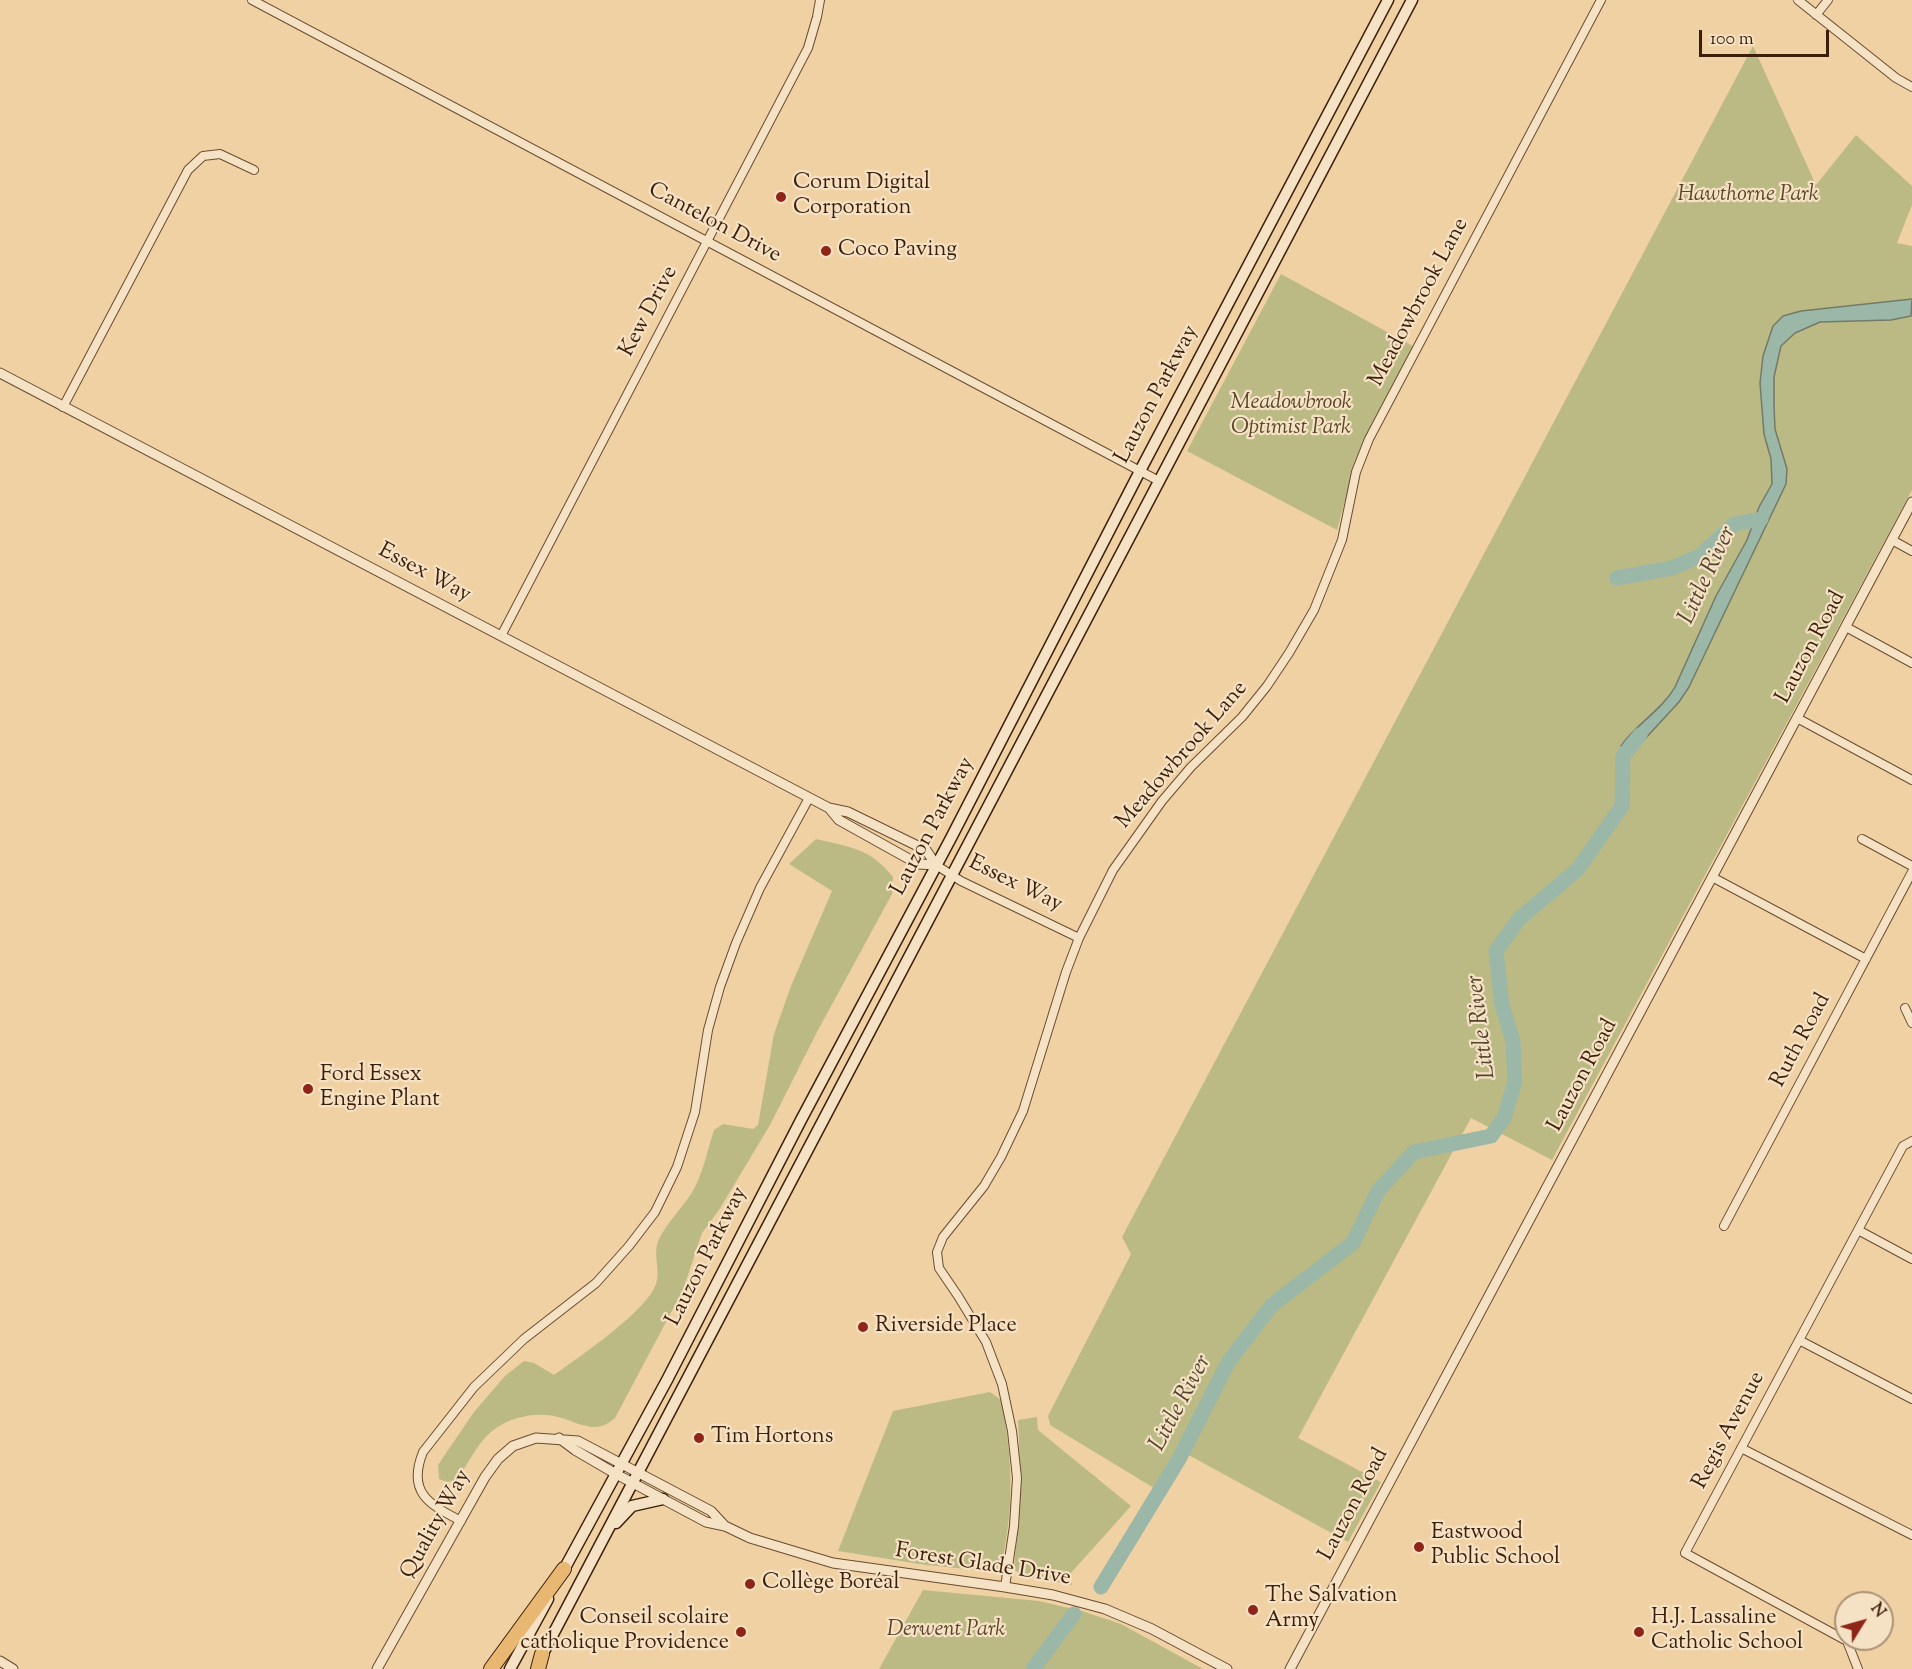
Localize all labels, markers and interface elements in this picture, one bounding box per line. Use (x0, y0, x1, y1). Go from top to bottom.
scale bar (1702, 18, 1832, 56)
text: 100 m (1710, 27, 1754, 53)
place label: Corum Digital Corporation (793, 171, 930, 222)
street label: Cantelon Drive (643, 178, 785, 270)
park label: Hawthorne Park (1677, 183, 1819, 209)
marker: Corum Digital Corporation (774, 190, 788, 204)
street label: Meadowbrook Lane (1364, 214, 1476, 392)
place label: Coco Paving (838, 238, 957, 264)
marker: Coco Paving (819, 244, 833, 258)
street label: Kew Drive (615, 262, 685, 362)
street label: Lauzon Parkway (1111, 321, 1205, 469)
park label: Meadowbrook Optimist Park (1230, 391, 1352, 442)
water label: Little River (1674, 522, 1744, 630)
street label: Essex Way (373, 539, 475, 609)
street label: Lauzon Road (1771, 587, 1853, 709)
street label: Meadowbrook Lane (1112, 677, 1254, 835)
street label: Lauzon Parkway (887, 753, 981, 901)
street label: Essex Way (964, 851, 1066, 919)
water label: Little River (1462, 973, 1504, 1081)
street label: Ruth Road (1766, 990, 1838, 1092)
street label: Lauzon Road (1543, 1015, 1625, 1137)
place label: Ford Essex Engine Plant (320, 1063, 440, 1114)
marker: Ford Essex Engine Plant (301, 1082, 315, 1096)
street label: Lauzon Parkway (662, 1183, 754, 1331)
place label: Riverside Place (875, 1314, 1017, 1340)
marker: Riverside Place (856, 1320, 870, 1334)
water label: Little River (1145, 1351, 1219, 1457)
street label: Regis Avenue (1688, 1368, 1772, 1494)
place label: Tim Hortons (711, 1425, 833, 1451)
marker: Tim Hortons (692, 1431, 706, 1445)
street label: Lauzon Road (1314, 1444, 1396, 1566)
street label: Quality Way (396, 1466, 478, 1584)
place label: Eastwood Public School (1431, 1521, 1560, 1572)
street label: Forest Glade Drive (893, 1539, 1073, 1593)
marker: Eastwood Public School (1412, 1540, 1426, 1554)
place label: Collège Boréal (762, 1571, 900, 1597)
marker: Collège Boréal (743, 1577, 757, 1591)
place label: The Salvation Army (1265, 1584, 1397, 1636)
north arrow (1834, 1591, 1894, 1651)
text: N (1864, 1599, 1890, 1623)
marker: The Salvation Army (1246, 1603, 1260, 1617)
place label: Conseil scolaire catholique Providence (520, 1606, 729, 1658)
place label: H.J. Lassaline Catholic School (1651, 1606, 1803, 1658)
park label: Derwent Park (887, 1618, 1005, 1644)
marker: Conseil scolaire catholique Providence (734, 1625, 748, 1639)
marker: H.J. Lassaline Catholic School (1632, 1625, 1646, 1639)

